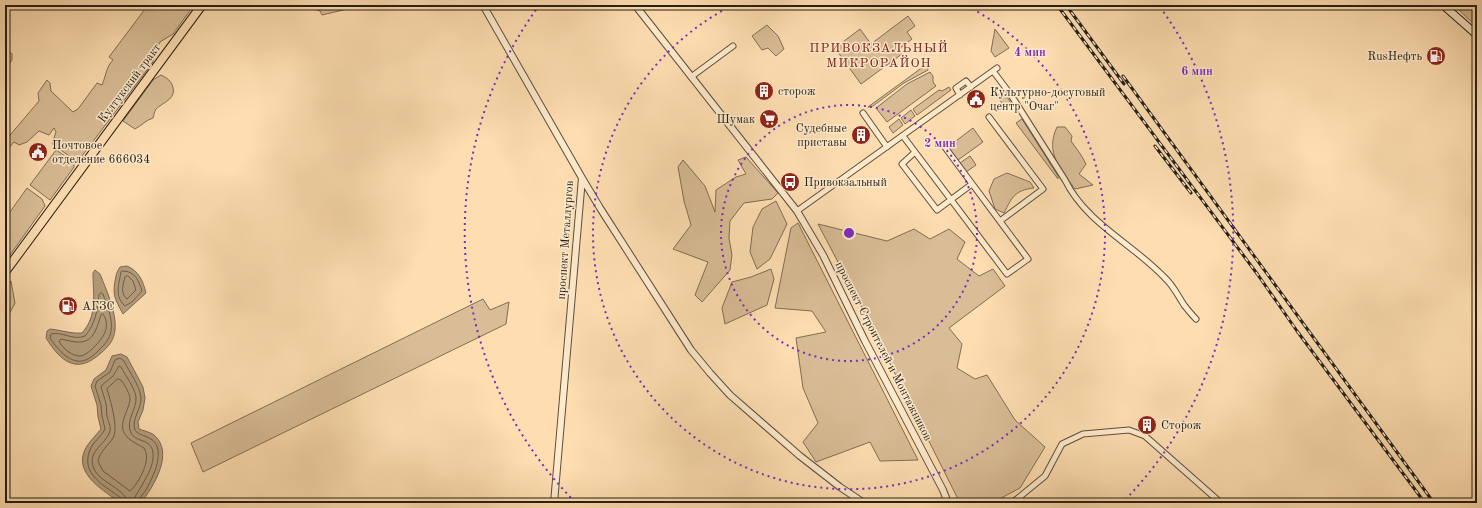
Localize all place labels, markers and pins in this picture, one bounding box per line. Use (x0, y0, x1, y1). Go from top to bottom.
fuel station icon: RusНефть (1425, 45, 1447, 67)
place label: RusНефть (1368, 51, 1422, 63)
building icon: сторож (753, 80, 775, 102)
place label: сторож (778, 86, 816, 98)
place label: Культурно-досуговый центр "Очаг" (990, 87, 1105, 113)
public building icon: Культурно-досуговый центр "Очаг" (965, 88, 987, 110)
supermarket icon: Шумак (758, 108, 780, 130)
place label: Шумак (717, 114, 755, 126)
place label: Судебные приставы (796, 123, 847, 149)
building icon: Судебные приставы (850, 124, 872, 146)
place label: Почтовое отделение 666034 (52, 140, 150, 166)
public building icon: Почтовое отделение 666034 (27, 141, 49, 163)
bus stop icon: Привокзальный (779, 171, 801, 193)
place label: Привокзальный (804, 177, 887, 189)
centre of rings (842, 226, 856, 240)
fuel station icon: АГЗС (57, 295, 79, 317)
place label: АГЗС (82, 301, 115, 313)
building icon: Сторож (1136, 414, 1158, 436)
place label: Сторож (1161, 420, 1202, 432)

